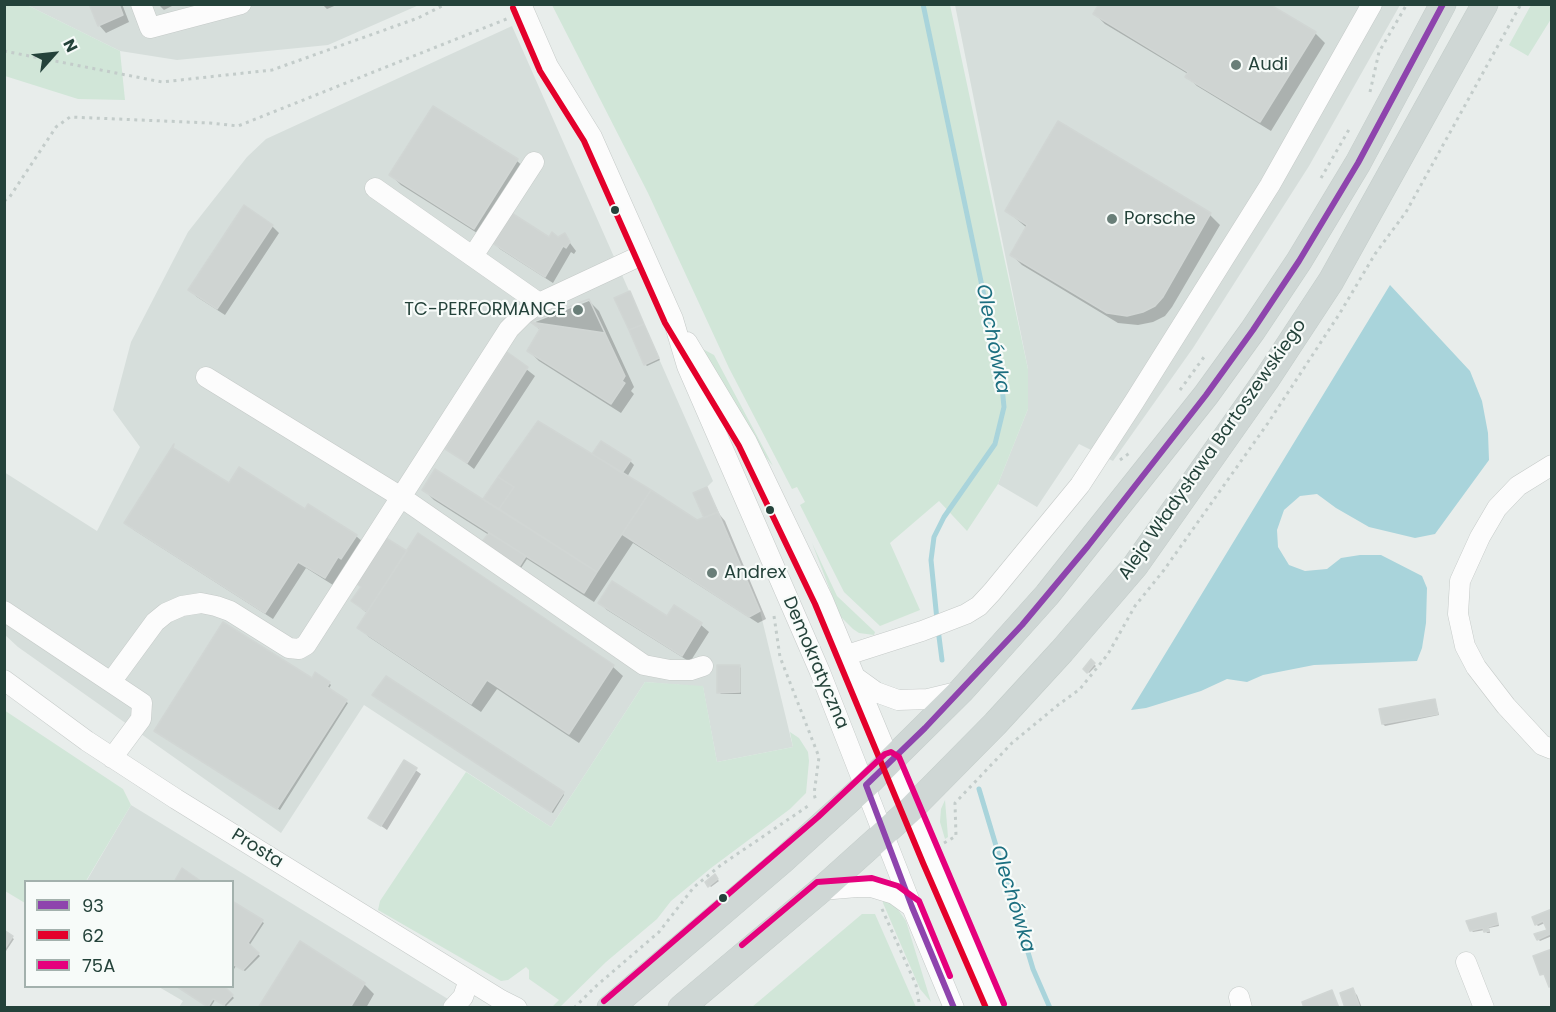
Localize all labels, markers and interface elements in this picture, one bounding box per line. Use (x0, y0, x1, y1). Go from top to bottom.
north arrow (24, 24, 84, 84)
text: N (57, 35, 83, 56)
place label: Audi (1248, 54, 1288, 76)
marker: Audi (1229, 58, 1243, 72)
unlabelled marker (609, 204, 621, 216)
place label: Porsche (1124, 208, 1196, 230)
marker: Porsche (1105, 212, 1119, 226)
water label: Olechówka (970, 282, 1014, 396)
place label: TC-PERFORMANCE (404, 299, 566, 321)
marker: TC-PERFORMANCE (571, 303, 585, 317)
street label: Aleja Władysława Bartoszewskiego (1114, 316, 1312, 584)
unlabelled marker (764, 504, 776, 516)
place label: Andrex (724, 562, 786, 584)
marker: Andrex (705, 566, 719, 580)
street label: Demokratyczna (777, 594, 853, 732)
street label: Prosta (227, 825, 287, 873)
water label: Olechówka (984, 842, 1040, 956)
legend (24, 880, 234, 988)
unlabelled marker (717, 892, 729, 904)
text: 93 (82, 893, 104, 918)
text: 62 (82, 923, 104, 948)
text: 75A (82, 953, 115, 978)

